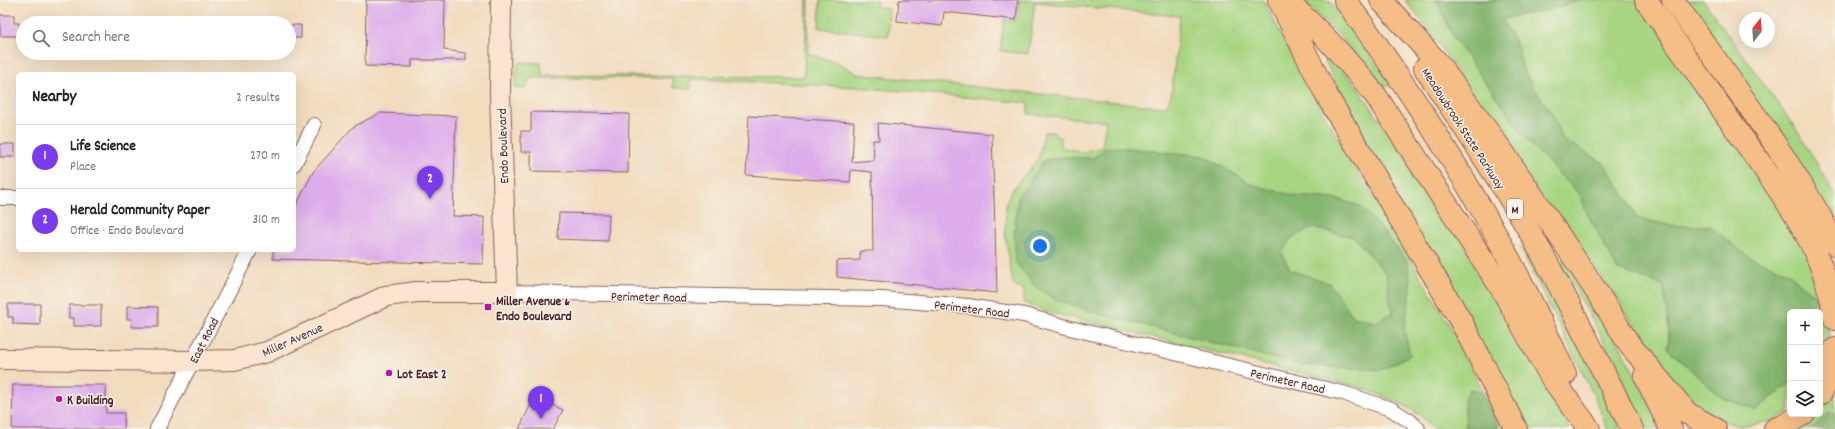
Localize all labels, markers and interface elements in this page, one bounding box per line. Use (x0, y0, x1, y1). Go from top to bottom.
north arrow (1739, 12, 1775, 48)
search box (16, 16, 296, 60)
icon: search (30, 27, 52, 49)
text: Search here (62, 27, 130, 49)
street label: Meadowbrook State Parkway (1415, 65, 1509, 195)
text: Nearby (32, 86, 76, 110)
text: 2 results (236, 89, 280, 108)
street label: Endo Boulevard (494, 108, 515, 184)
text: Life Science (70, 136, 136, 158)
text: 1 (44, 147, 46, 166)
text: 270 m (250, 147, 280, 166)
text: Place (70, 158, 96, 177)
pin: 2 (417, 166, 443, 199)
road number: M (1507, 199, 1523, 219)
text: Herald Community Paper (70, 200, 210, 222)
text: 2 (42, 211, 48, 230)
text: 310 m (252, 211, 280, 230)
text: Office · Endo Boulevard (70, 222, 184, 241)
your location (1030, 236, 1050, 256)
street label: Perimeter Road (611, 288, 687, 309)
place label: Miller Avenue & Endo Boulevard (496, 293, 572, 327)
street label: Perimeter Road (933, 296, 1011, 325)
marker: Miller Avenue & Endo Boulevard (483, 302, 493, 312)
map controls (1787, 309, 1823, 417)
button: + (1787, 309, 1823, 345)
street label: East Road (186, 315, 225, 368)
street label: Miller Avenue (259, 319, 327, 363)
button: − (1787, 345, 1823, 381)
street label: Perimeter Road (1248, 365, 1327, 400)
place label: Lot East 2 (397, 366, 447, 385)
marker: Lot East 2 (384, 368, 394, 378)
button: layers (1787, 381, 1823, 417)
pin: 1 (528, 386, 554, 419)
place label: K Building (67, 392, 114, 411)
marker: K Building (54, 394, 64, 404)

